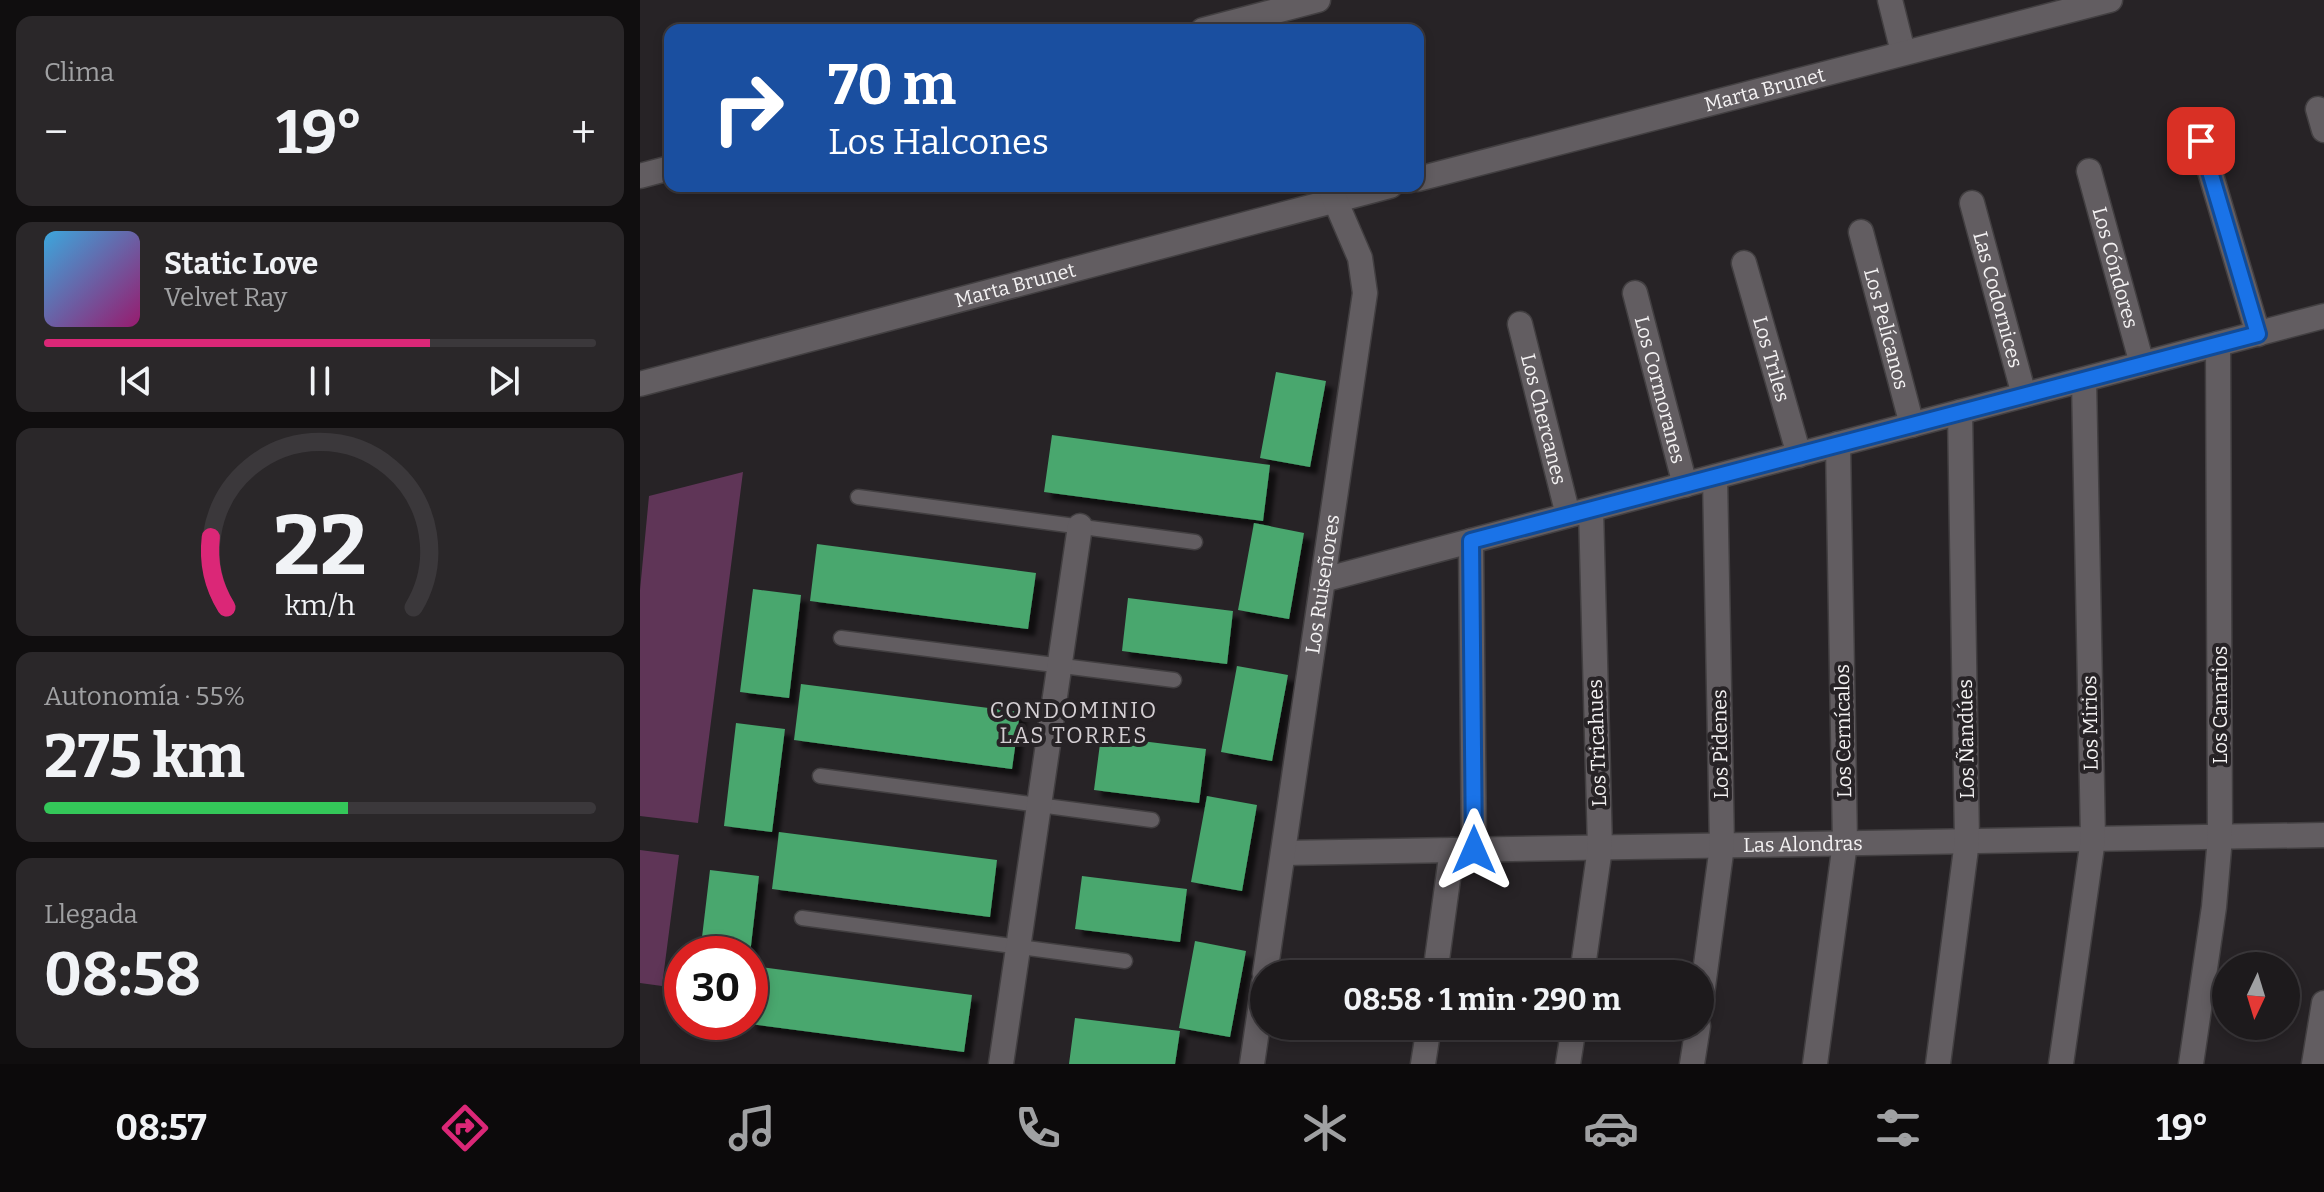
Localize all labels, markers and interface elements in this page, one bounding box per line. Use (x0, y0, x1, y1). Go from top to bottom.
text: 70 m (828, 52, 956, 119)
icon: right (696, 56, 800, 160)
text: Clima (44, 57, 114, 88)
street label: Marta Brunet (1702, 62, 1828, 116)
text: 19° (276, 97, 363, 169)
text: − (44, 106, 68, 159)
text: + (571, 106, 596, 159)
pin (2167, 107, 2235, 175)
icon: arrive (2179, 119, 2223, 163)
text: Los Halcones (828, 120, 1049, 164)
street label: Los Cóndores (2087, 204, 2144, 331)
street label: Las Codornices (1968, 229, 2028, 370)
text: Static Love (164, 246, 318, 282)
street label: Marta Brunet (952, 258, 1078, 312)
street label: Los Pelícanos (1859, 265, 1914, 392)
text: Velvet Ray (164, 282, 287, 313)
street label: Los Cormoranes (1630, 314, 1691, 466)
street label: Los Triles (1748, 314, 1795, 405)
street label: Los Chercanes (1516, 351, 1572, 487)
icon: previous (114, 359, 158, 403)
icon: pause (298, 359, 342, 403)
icon: next (482, 359, 526, 403)
text: 22 (273, 496, 367, 596)
street label: Los Ruiseñores (1300, 513, 1344, 655)
text: km/h (285, 588, 356, 623)
street label: Los Canarios (2208, 646, 2232, 764)
street label: Los Cernícalos (1830, 664, 1856, 798)
street label: Los Mirios (2077, 675, 2103, 771)
street label: Los Tricahues (1583, 679, 1611, 807)
street label: Los Ñandúes (1953, 679, 1979, 799)
text: Autonomía · 55% (44, 681, 245, 712)
street label: Los Pidenes (1707, 689, 1733, 799)
district label: CONDOMINIO LAS TORRES (990, 697, 1158, 749)
text: 275 km (44, 721, 245, 793)
position arrow (1432, 808, 1516, 892)
street label: Las Alondras (1743, 831, 1863, 857)
text: Llegada (44, 899, 138, 930)
speed limit sign: 30 (664, 936, 768, 1040)
text: 08:58 (44, 939, 201, 1011)
north arrow (2212, 952, 2300, 1040)
map controls (2212, 952, 2300, 1040)
text: 08:58 · 1 min · 290 m (1343, 982, 1621, 1018)
icon: directions (437, 1100, 493, 1156)
icon: music (724, 1100, 780, 1156)
icon: phone (1010, 1100, 1066, 1156)
icon: climate (1297, 1100, 1353, 1156)
icon: car (1583, 1100, 1639, 1156)
icon: filters (1870, 1100, 1926, 1156)
text: 08:57 (115, 1106, 207, 1150)
text: 19° (2156, 1106, 2209, 1150)

